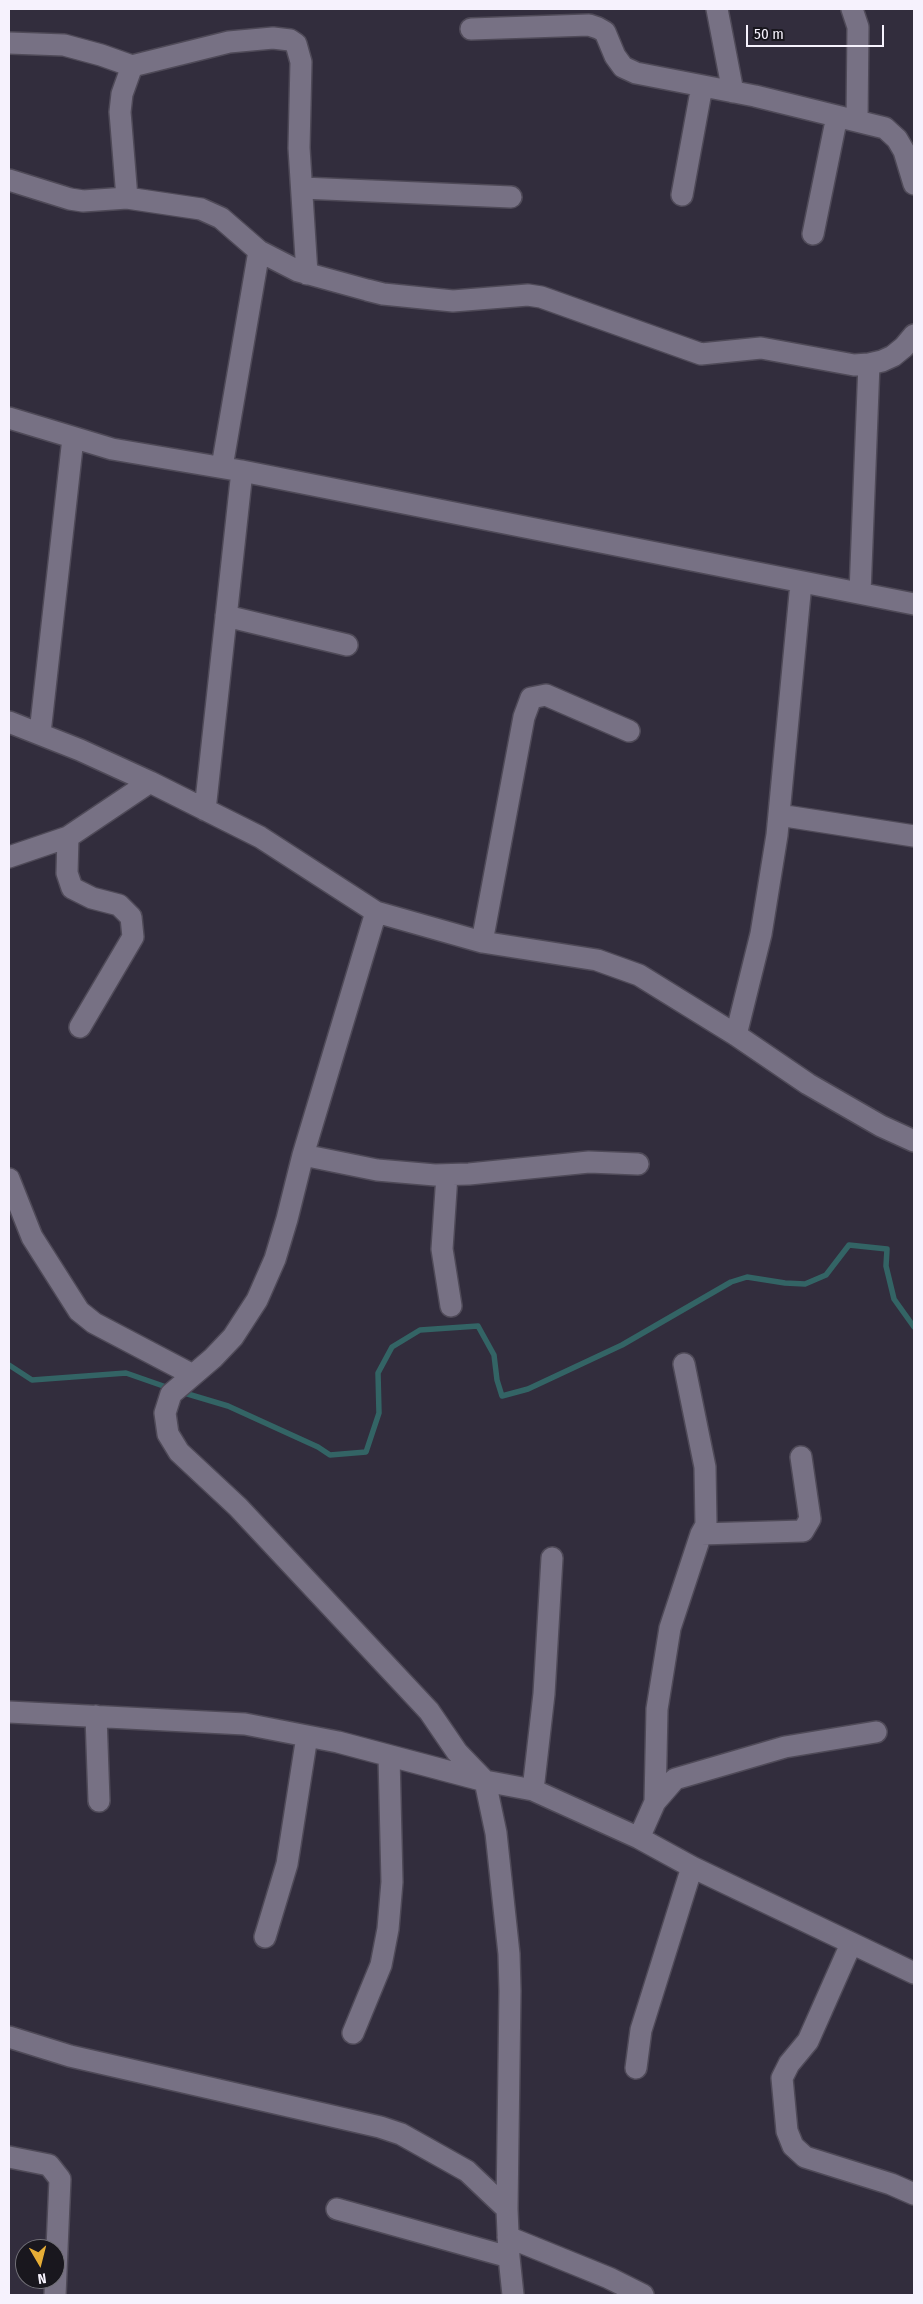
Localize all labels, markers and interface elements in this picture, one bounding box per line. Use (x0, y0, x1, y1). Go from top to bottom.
scale bar (748, 15, 886, 47)
text: 50 m (754, 25, 784, 43)
north arrow (15, 2239, 65, 2289)
text: N (37, 2269, 47, 2287)

